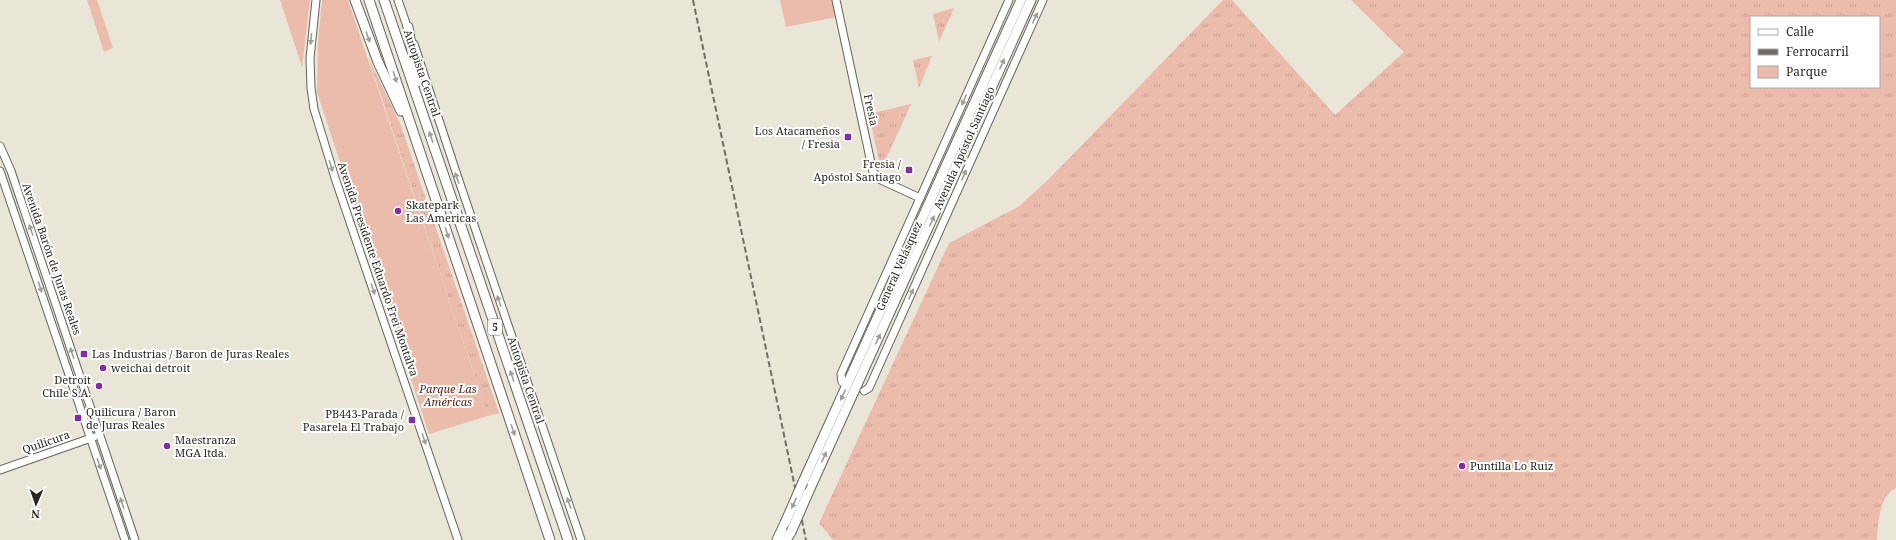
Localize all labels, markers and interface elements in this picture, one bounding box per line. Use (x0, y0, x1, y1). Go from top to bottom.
one-way arrow (1032, 13, 1038, 24)
legend (1750, 16, 1880, 88)
text: Calle (1786, 23, 1814, 40)
street label: Autopista Central (401, 27, 445, 119)
one-way arrow (365, 31, 371, 43)
one-way arrow (308, 33, 315, 45)
text: Ferrocarril (1786, 43, 1849, 60)
one-way arrow (999, 58, 1005, 69)
text: Parque (1786, 63, 1827, 80)
one-way arrow (392, 71, 398, 83)
street label: Avenida Apóstol Santiago (930, 84, 997, 212)
street label: Fresia (861, 93, 882, 127)
one-way arrow (961, 94, 967, 105)
place label: Los Atacameños / Fresia (755, 123, 840, 151)
one-way arrow (428, 130, 434, 142)
marker: Los Atacameños / Fresia (843, 132, 853, 142)
place label: Fresia / Apóstol Santiago (814, 156, 902, 184)
one-way arrow (328, 160, 334, 172)
street label: Avenida Presidente Eduardo Frei Montalva (335, 160, 422, 378)
marker: Fresia / Apóstol Santiago (904, 165, 914, 175)
one-way arrow (961, 169, 967, 181)
one-way arrow (454, 171, 460, 183)
street label: Avenida Barón de Juras Reales (19, 181, 86, 337)
place label: Skatepark Las Americas (406, 197, 476, 225)
marker: Skatepark Las Americas (393, 206, 403, 216)
one-way arrow (929, 215, 935, 226)
street label: General Velásquez (872, 219, 925, 313)
one-way arrow (28, 223, 34, 235)
one-way arrow (444, 227, 450, 239)
one-way arrow (37, 282, 43, 294)
one-way arrow (370, 283, 376, 295)
one-way arrow (908, 288, 914, 299)
one-way arrow (496, 294, 502, 306)
road number: 5 (488, 319, 502, 335)
one-way arrow (875, 333, 881, 345)
street label: Autopista Central (505, 334, 549, 426)
place label: Las Industrias / Baron de Juras Reales (92, 346, 289, 361)
one-way arrow (69, 347, 75, 359)
marker: Las Industrias / Baron de Juras Reales (79, 349, 89, 359)
place label: weichai detroit (111, 360, 190, 375)
marker: weichai detroit (98, 363, 108, 373)
one-way arrow (509, 369, 515, 381)
place label: Detroit Chile S.A. (42, 372, 91, 400)
marker: Detroit Chile S.A. (94, 381, 104, 391)
park label: Parque Las Américas (418, 381, 477, 409)
one-way arrow (840, 390, 846, 401)
place label: Quilicura / Baron de Juras Reales (86, 404, 176, 432)
place label: PB443-Parada / Pasarela El Trabajo (303, 406, 405, 434)
marker: Quilicura / Baron de Juras Reales (73, 413, 83, 423)
marker: PB443-Parada / Pasarela El Trabajo (407, 415, 417, 425)
one-way arrow (510, 424, 516, 436)
street label: Quilicura (20, 426, 72, 457)
place label: Maestranza MGA ltda. (175, 432, 236, 460)
one-way arrow (421, 433, 427, 445)
marker: Maestranza MGA ltda. (162, 441, 172, 451)
one-way arrow (822, 451, 828, 463)
one-way arrow (96, 458, 102, 470)
place label: Puntilla Lo Ruiz (1470, 458, 1553, 473)
marker: Puntilla Lo Ruiz (1457, 461, 1467, 471)
north arrow (16, 484, 56, 524)
one-way arrow (119, 497, 125, 509)
one-way arrow (565, 497, 571, 509)
one-way arrow (791, 497, 797, 508)
text: N (31, 507, 40, 522)

